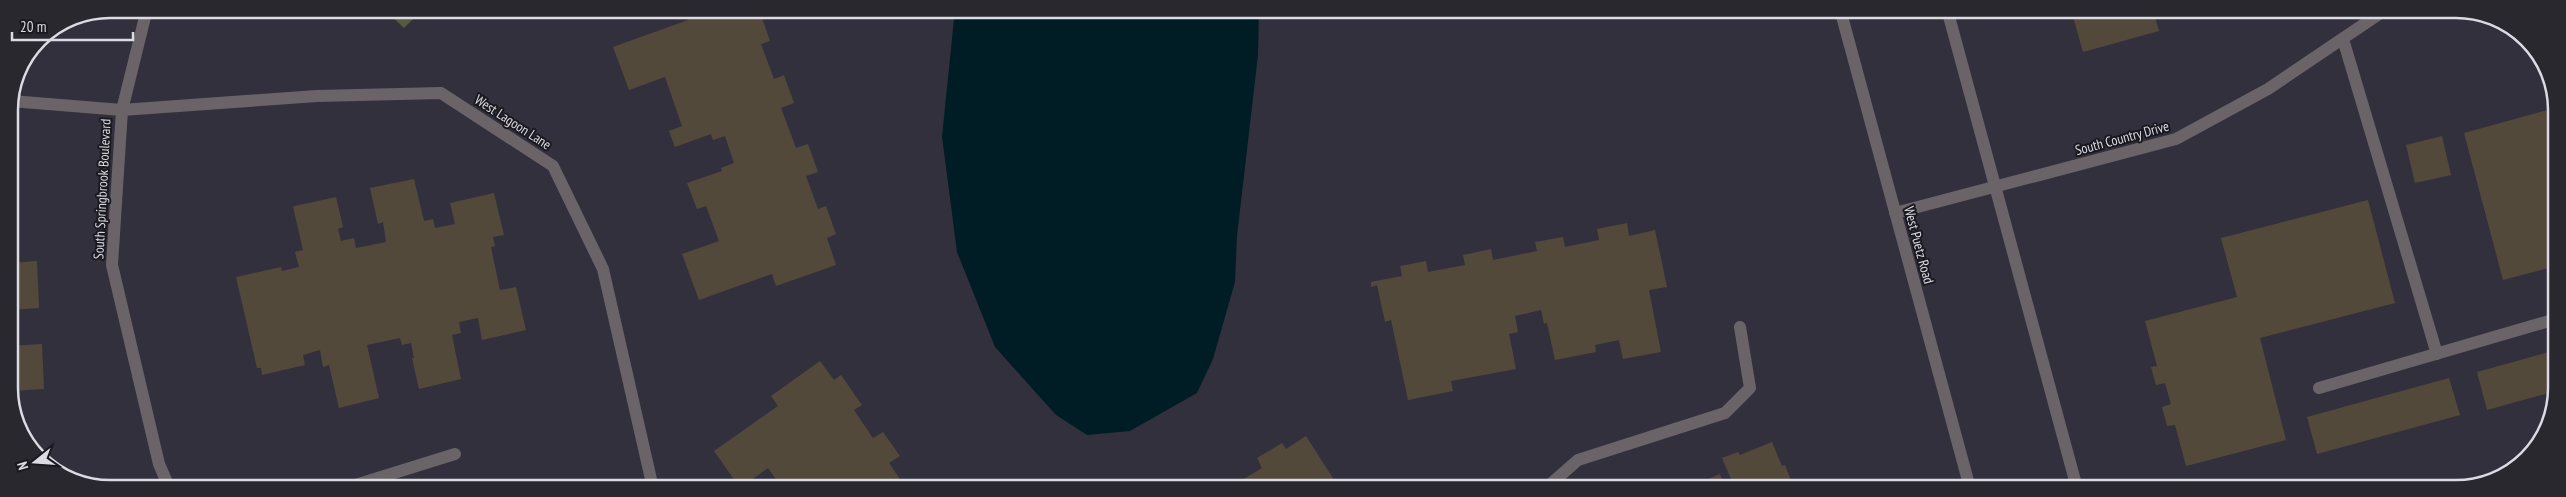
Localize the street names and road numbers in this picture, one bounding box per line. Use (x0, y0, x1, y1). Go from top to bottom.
street label: West Lagoon Lane (471, 91, 555, 154)
street label: South Country Drive (2073, 117, 2171, 159)
street label: South Springbrook Boulevard (89, 118, 115, 260)
street label: West Puetz Road (1900, 204, 1938, 286)

